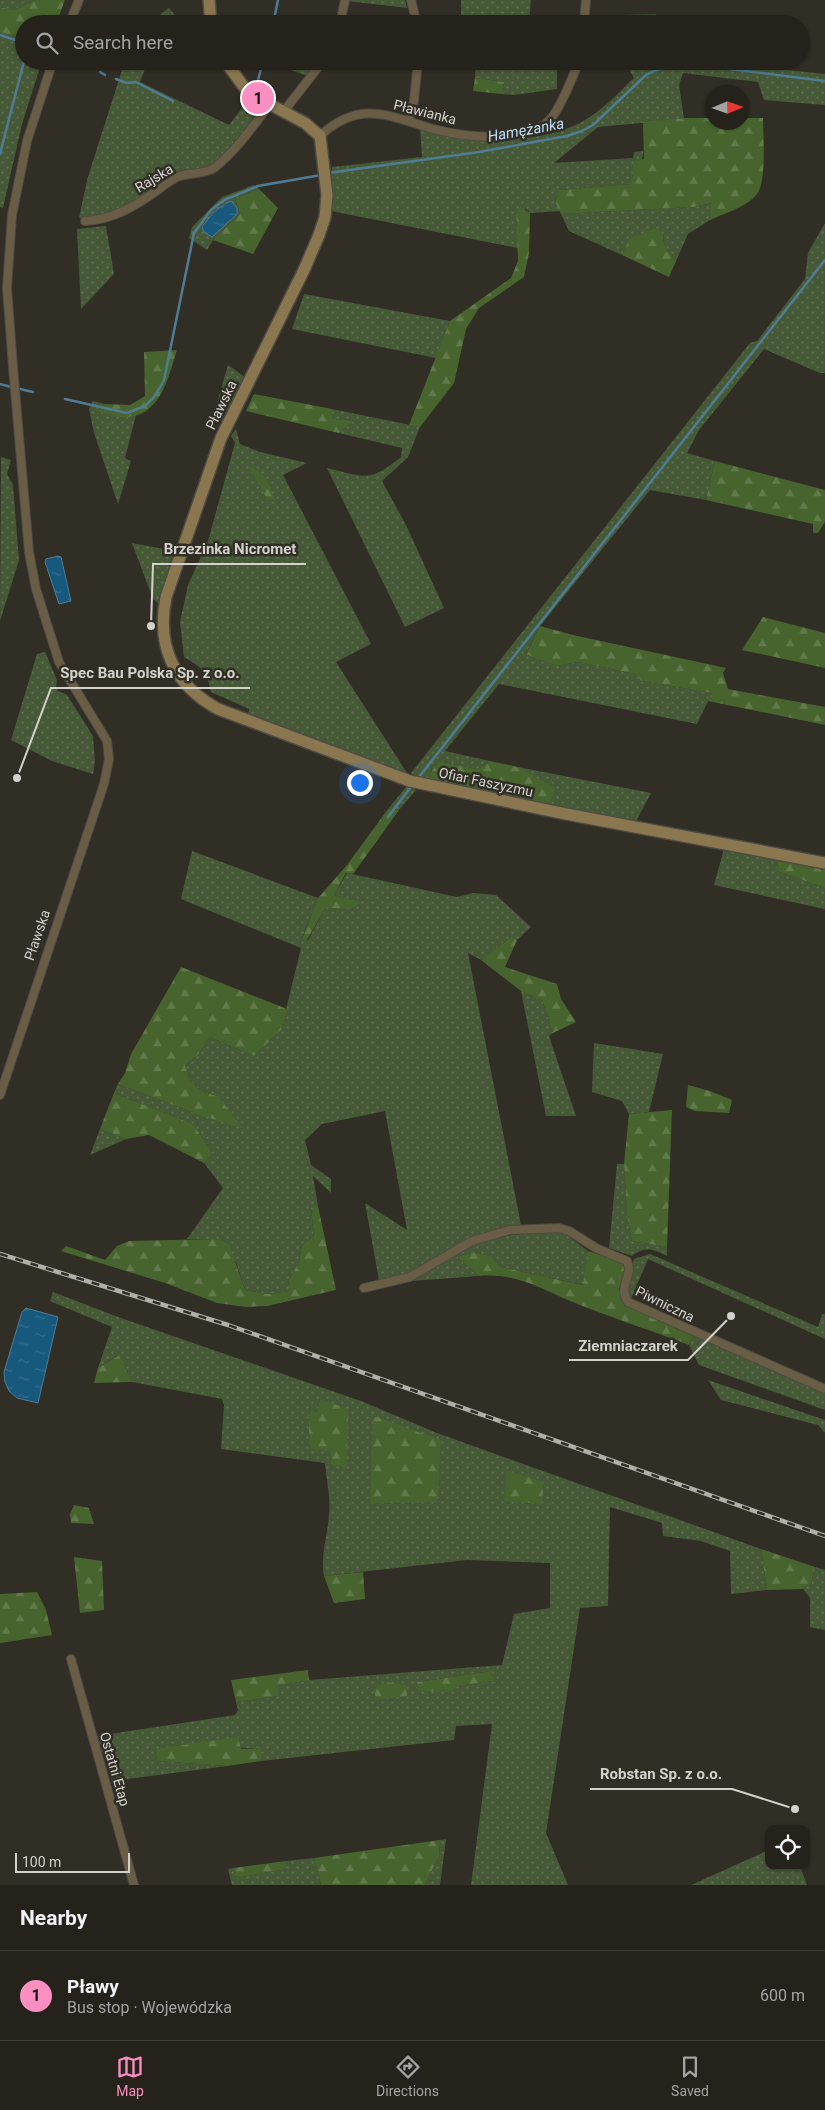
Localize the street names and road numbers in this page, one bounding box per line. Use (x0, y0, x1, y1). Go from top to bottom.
street label: Pławianka (392, 96, 458, 128)
street label: Rajska (132, 160, 176, 196)
street label: Pławska (202, 378, 240, 432)
street label: Ofiar Faszyzmu (437, 764, 535, 800)
street label: Pławska (21, 907, 53, 963)
street label: Piwniczna (633, 1283, 697, 1325)
street label: Ostatni Etap (97, 1730, 133, 1808)

